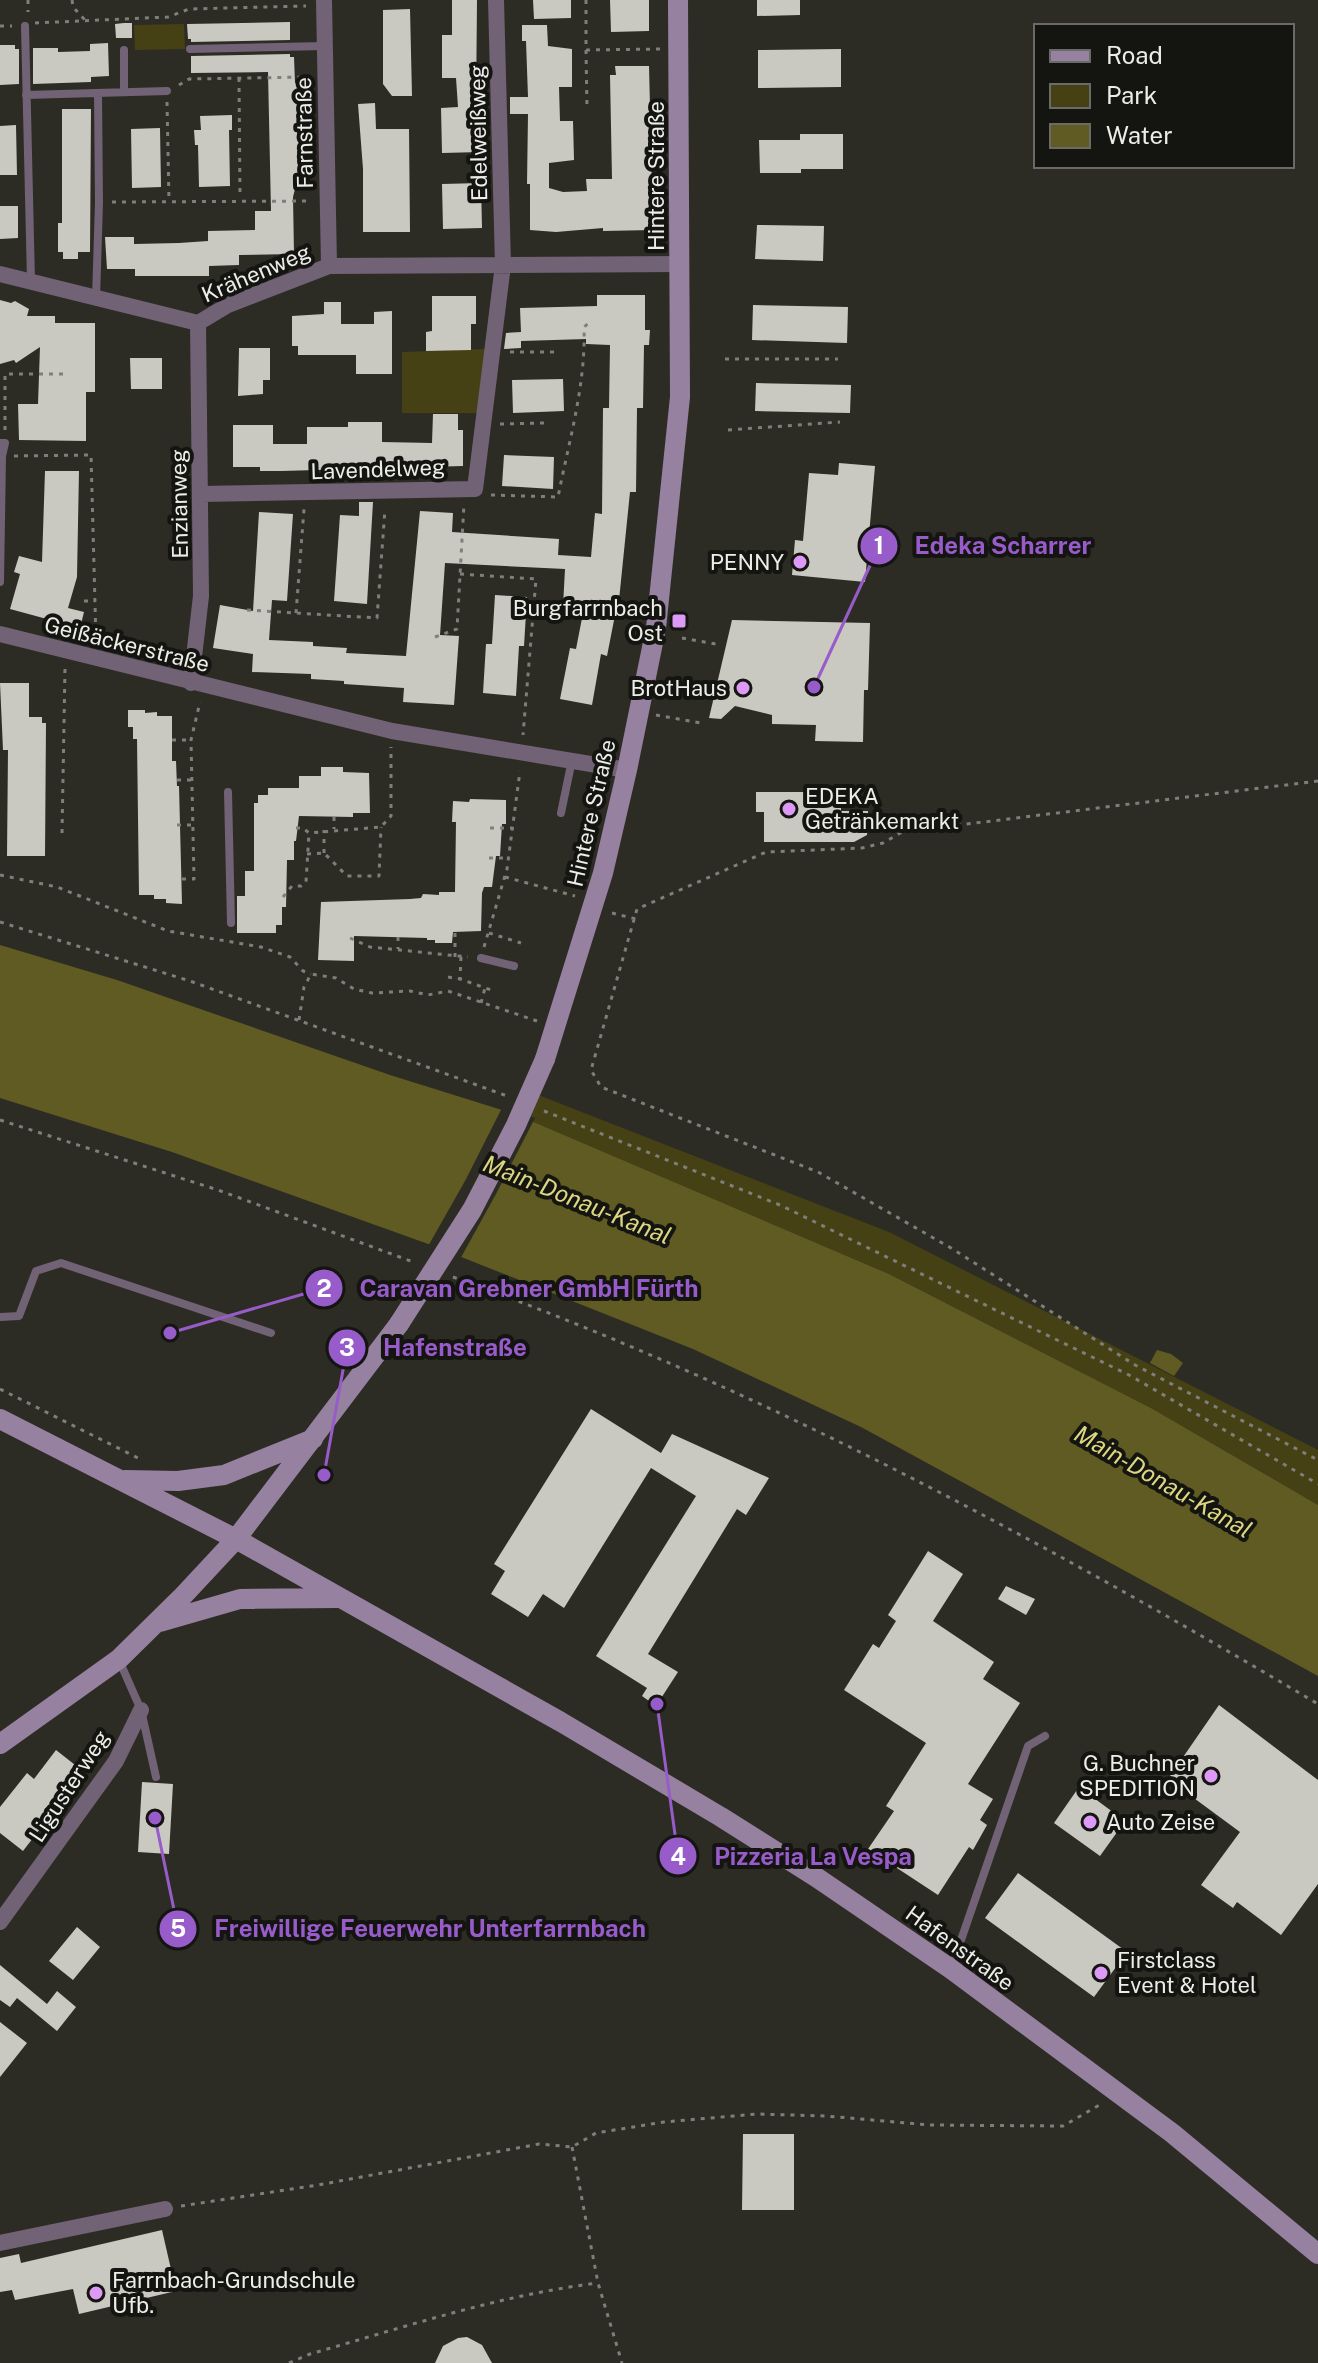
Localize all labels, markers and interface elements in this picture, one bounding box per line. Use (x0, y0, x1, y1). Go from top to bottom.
legend (1034, 24, 1294, 168)
text: Road (1106, 41, 1163, 69)
street label: Edelweißweg (464, 65, 492, 201)
street label: Farnstraße (290, 77, 318, 189)
text: Park (1106, 81, 1157, 109)
street label: Hintere Straße (643, 101, 669, 251)
text: Water (1106, 121, 1173, 149)
street label: Krähenweg (198, 238, 314, 308)
street label: Enzianweg (165, 449, 193, 559)
street label: Lavendelweg (310, 454, 446, 484)
callout: Edeka Scharrer (859, 522, 1108, 570)
text: 1 (874, 531, 884, 559)
text: Edeka Scharrer (915, 531, 1092, 559)
place label: PENNY (710, 549, 785, 575)
marker: PENNY (791, 553, 809, 571)
place label: Burgfarrnbach Ost (513, 595, 663, 646)
street label: Geißäckerstraße (42, 611, 212, 677)
marker: Burgfarrnbach Ost (670, 612, 688, 630)
place label: BrotHaus (630, 675, 727, 701)
marker: BrotHaus (734, 679, 752, 697)
street label: Hintere Straße (561, 737, 621, 889)
place label: EDEKA Getränkemarkt (805, 783, 959, 834)
marker: EDEKA Getränkemarkt (780, 800, 798, 818)
water label: Main-Donau-Kanal (479, 1149, 676, 1250)
callout: Caravan Grebner GmbH Fürth (304, 1264, 715, 1312)
text: 2 (316, 1274, 332, 1302)
text: Caravan Grebner GmbH Fürth (359, 1274, 699, 1302)
callout: Hafenstraße (327, 1324, 543, 1372)
text: 3 (339, 1333, 355, 1361)
text: Hafenstraße (383, 1333, 527, 1361)
water label: Main-Donau-Kanal (1070, 1419, 1257, 1543)
street label: Ligusterweg (23, 1725, 115, 1847)
place label: G. Buchner SPEDITION (1079, 1750, 1195, 1801)
marker: G. Buchner SPEDITION (1202, 1767, 1220, 1785)
place label: Auto Zeise (1106, 1809, 1215, 1835)
marker: Auto Zeise (1081, 1813, 1099, 1831)
callout: Pizzeria La Vespa (658, 1832, 928, 1880)
text: 4 (670, 1842, 686, 1870)
text: Pizzeria La Vespa (714, 1842, 912, 1870)
street label: Hafenstraße (901, 1900, 1019, 1996)
callout: Freiwillige Feuerwehr Unterfarrnbach (158, 1905, 662, 1953)
text: 5 (170, 1914, 186, 1942)
text: Freiwillige Feuerwehr Unterfarrnbach (214, 1914, 646, 1942)
place label: Firstclass Event & Hotel (1117, 1947, 1257, 1998)
marker: Firstclass Event & Hotel (1092, 1964, 1110, 1982)
place label: Farrnbach-Grundschule Ufb. (112, 2267, 355, 2318)
marker: Farrnbach-Grundschule Ufb. (87, 2284, 105, 2302)

